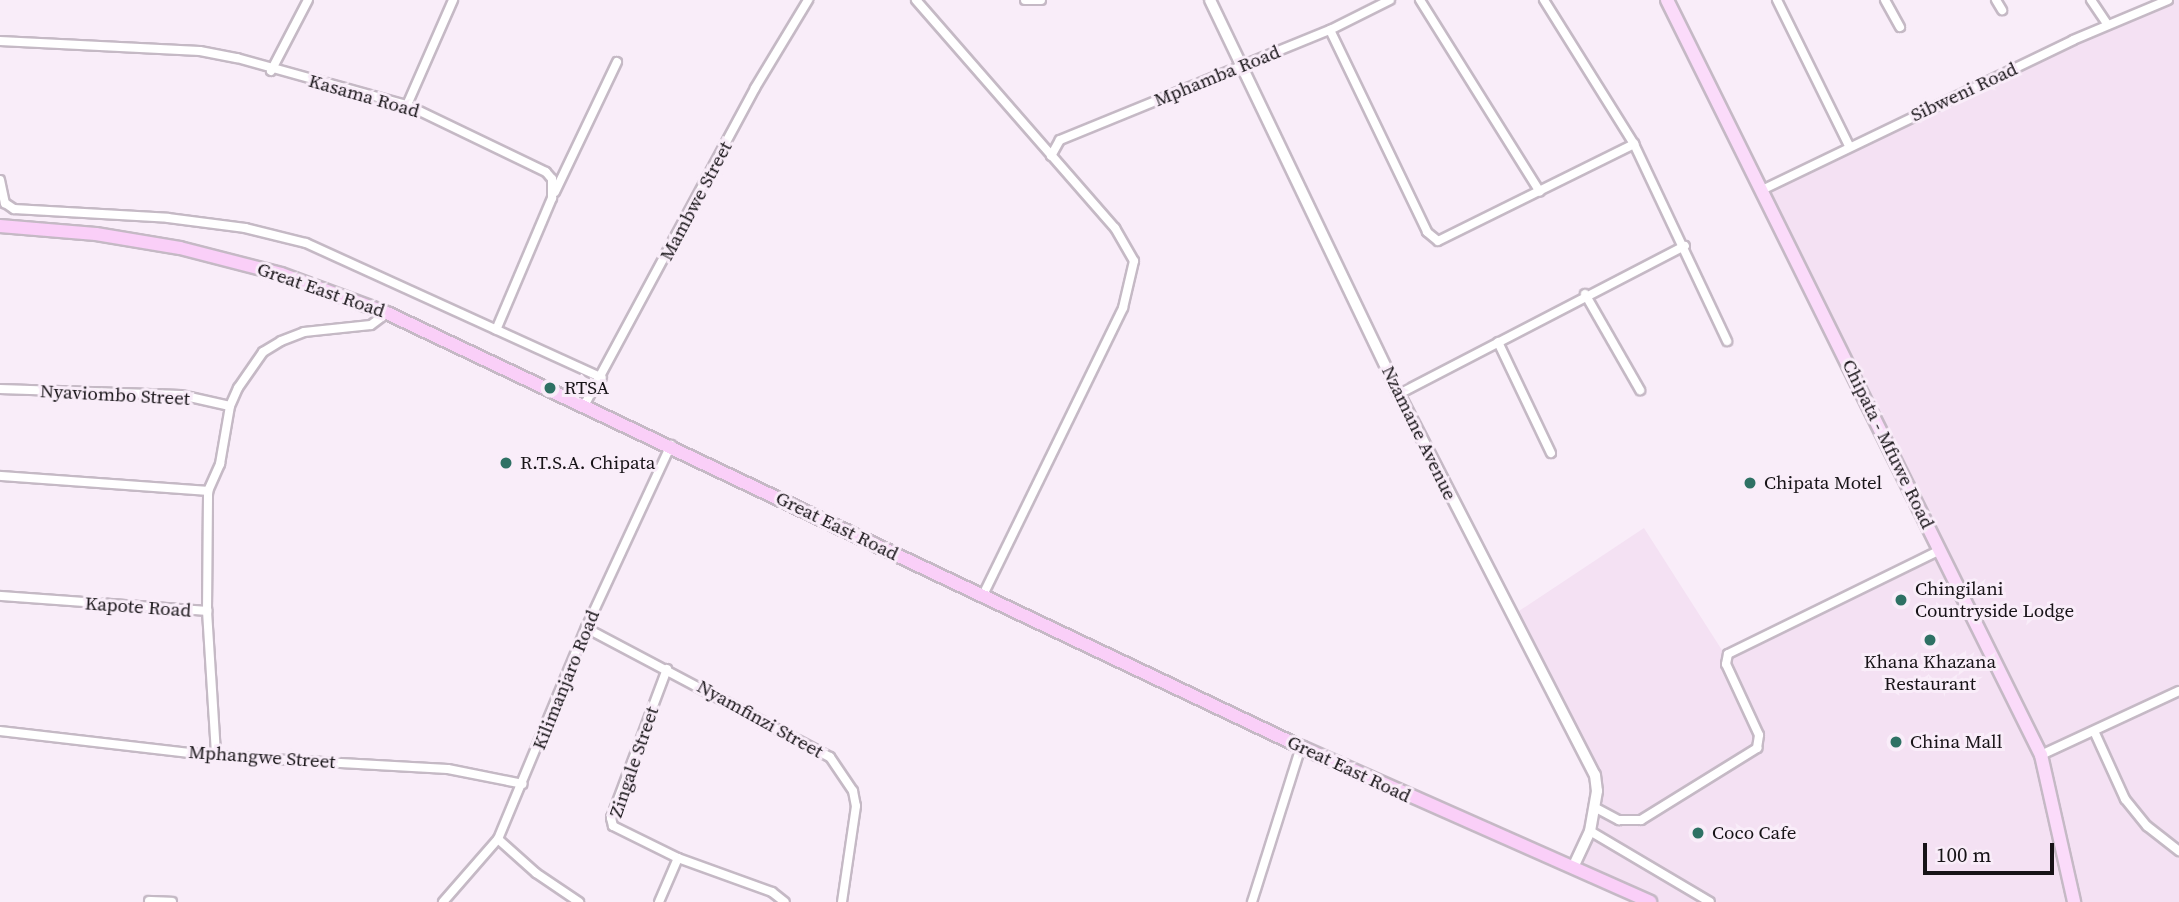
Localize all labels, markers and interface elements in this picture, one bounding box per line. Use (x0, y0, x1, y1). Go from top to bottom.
street label: Mphamba Road (1151, 40, 1283, 112)
street label: Sibweni Road (1907, 57, 2021, 127)
street label: Kasama Road (306, 69, 422, 123)
street label: Mambwe Street (655, 137, 737, 265)
street label: Great East Road (254, 257, 388, 323)
street label: Chipata - Mfuwe Road (1837, 356, 1939, 532)
street label: Nzamane Avenue (1377, 362, 1461, 504)
place label: RTSA (564, 377, 609, 399)
street label: Nyaviombo Street (39, 380, 191, 410)
marker: RTSA (542, 380, 558, 396)
place label: R.T.S.A. Chipata (520, 452, 655, 474)
marker: R.T.S.A. Chipata (498, 455, 514, 471)
place label: Chipata Motel (1764, 472, 1882, 494)
marker: Chipata Motel (1742, 475, 1758, 491)
street label: Great East Road (772, 486, 902, 566)
place label: Chingilani Countryside Lodge (1915, 578, 2074, 622)
street label: Kapote Road (84, 592, 192, 622)
marker: Chingilani Countryside Lodge (1893, 592, 1909, 608)
street label: Kilimanjaro Road (528, 607, 604, 753)
marker: Khana Khazana Restaurant (1922, 632, 1938, 648)
place label: Khana Khazana Restaurant (1864, 651, 1996, 695)
street label: Nyamfinzi Street (693, 675, 827, 763)
street label: Zingale Street (604, 704, 664, 820)
street label: Great East Road (1284, 730, 1414, 808)
place label: China Mall (1910, 731, 2002, 753)
marker: China Mall (1888, 734, 1904, 750)
street label: Mphangwe Street (188, 740, 336, 774)
place label: Coco Cafe (1712, 822, 1796, 844)
marker: Coco Cafe (1690, 825, 1706, 841)
scale bar (1927, 828, 2058, 872)
text: 100 m (1936, 840, 1991, 869)

